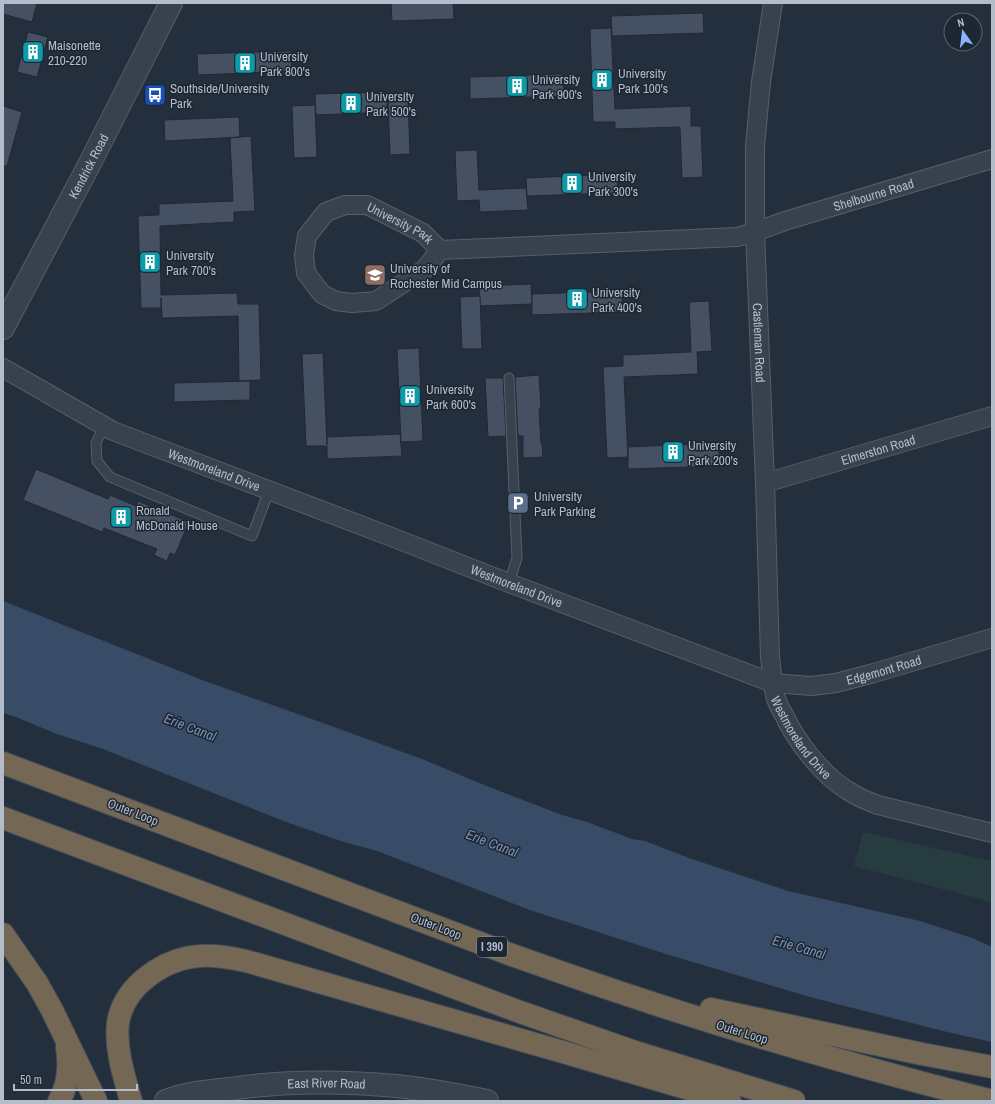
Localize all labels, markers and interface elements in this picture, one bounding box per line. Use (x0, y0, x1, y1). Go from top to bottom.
north arrow (943, 12, 983, 52)
text: N (956, 15, 965, 30)
place label: Maisonette 210-220 (48, 37, 101, 69)
building icon: Maisonette 210-220 (20, 39, 46, 65)
place label: University Park 800's (260, 48, 310, 80)
building icon: University Park 800's (232, 50, 258, 76)
place label: University Park 100's (618, 65, 668, 97)
building icon: University Park 100's (589, 67, 615, 93)
place label: University Park 900's (532, 71, 582, 103)
building icon: University Park 900's (504, 73, 530, 99)
place label: Southside/University Park (170, 80, 270, 112)
bus stop icon: Southside/University Park (142, 82, 168, 108)
place label: University Park 500's (366, 88, 416, 120)
building icon: University Park 500's (338, 90, 364, 116)
street label: Kendrick Road (64, 131, 112, 201)
place label: University Park 300's (588, 168, 638, 200)
building icon: University Park 300's (559, 170, 585, 196)
street label: Shelbourne Road (831, 174, 916, 215)
street label: University Park (364, 198, 438, 248)
place label: University Park 700's (166, 247, 216, 279)
building icon: University Park 700's (137, 249, 163, 275)
place label: University of Rochester Mid Campus (390, 260, 502, 292)
school or university icon: University of Rochester Mid Campus (362, 262, 388, 288)
place label: University Park 400's (592, 284, 642, 316)
building icon: University Park 400's (564, 286, 590, 312)
street label: Castleman Road (749, 303, 769, 383)
place label: University Park 600's (426, 381, 476, 413)
building icon: University Park 600's (397, 383, 423, 409)
street label: Elmerston Road (839, 431, 917, 469)
place label: University Park 200's (688, 437, 738, 469)
building icon: University Park 200's (660, 439, 686, 465)
street label: Westmoreland Drive (166, 444, 263, 495)
place label: University Park Parking (534, 488, 596, 520)
parking icon: University Park Parking (505, 490, 531, 516)
place label: Ronald McDonald House (136, 502, 218, 534)
building icon: Ronald McDonald House (108, 504, 134, 530)
street label: Westmoreland Drive (468, 560, 565, 611)
street label: Edgemont Road (844, 651, 923, 688)
street label: Westmoreland Drive (767, 693, 835, 783)
water label: Erie Canal (161, 709, 219, 745)
street label: Outer Loop (105, 795, 161, 830)
water label: Erie Canal (463, 825, 521, 861)
street label: Outer Loop (408, 909, 464, 944)
water label: Erie Canal (770, 931, 828, 963)
road number: I 390 (477, 937, 507, 957)
street label: Outer Loop (714, 1016, 770, 1048)
scale bar (14, 1066, 137, 1092)
text: 50 m (20, 1072, 42, 1088)
street label: East River Road (287, 1074, 366, 1092)

